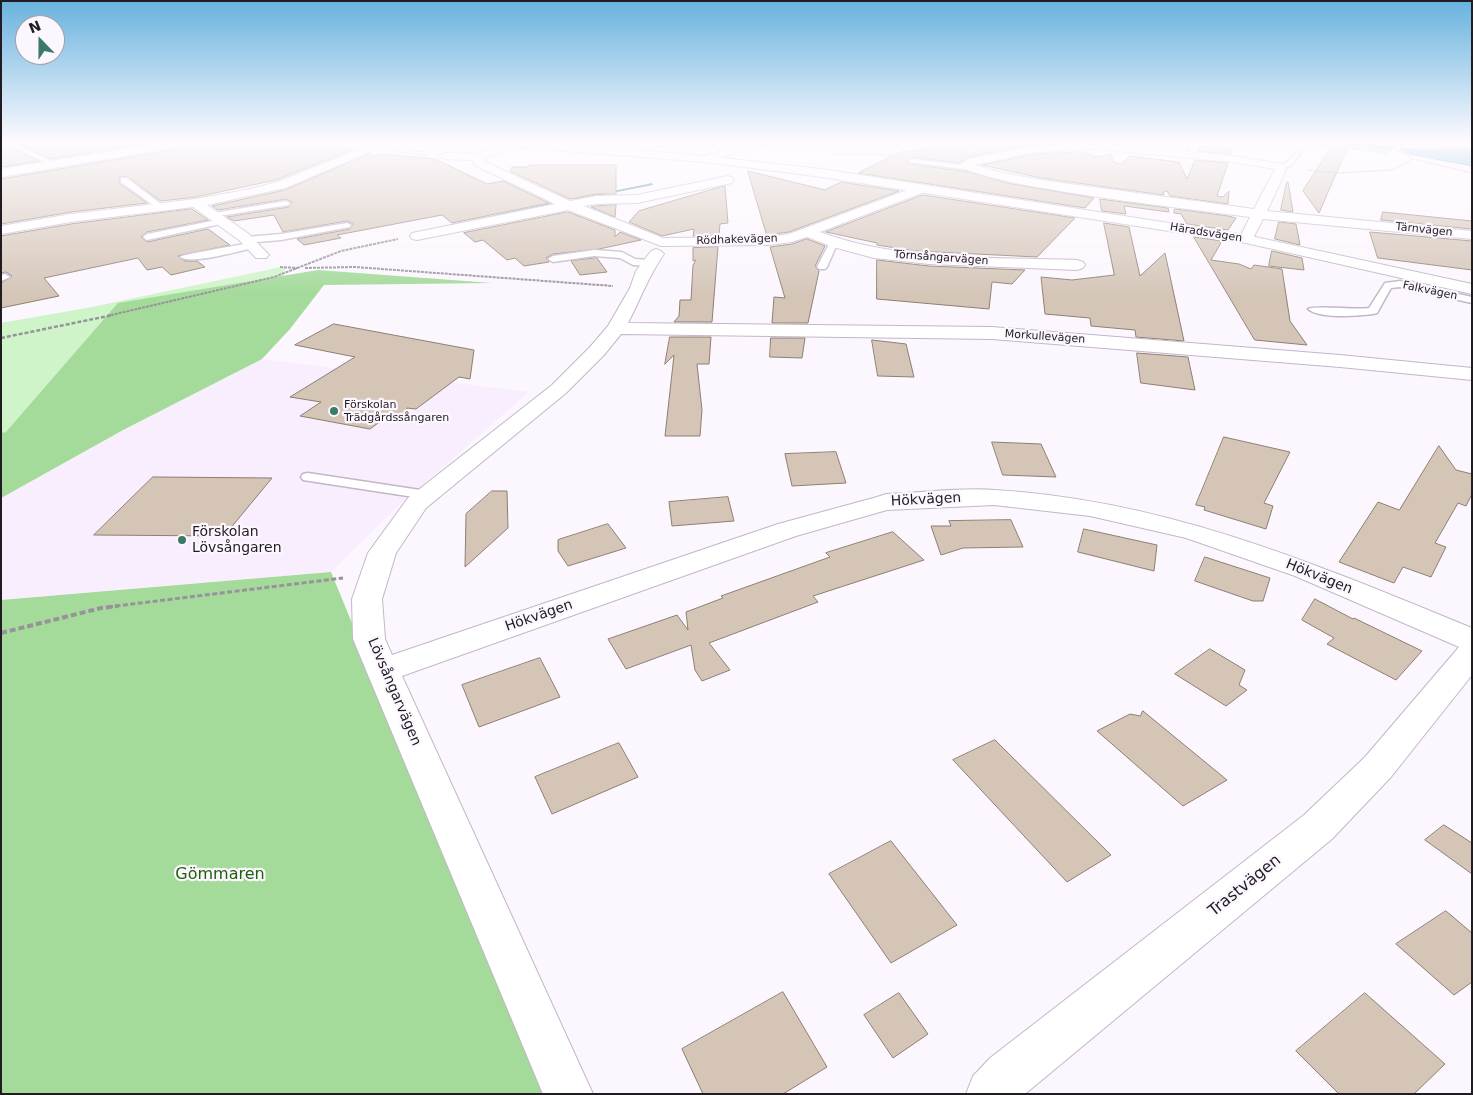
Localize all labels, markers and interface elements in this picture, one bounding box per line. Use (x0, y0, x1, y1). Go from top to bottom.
north arrow (15, 15, 65, 65)
text: N (26, 17, 43, 37)
street label: Tärnvägen (1395, 220, 1453, 240)
street label: Häradsvägen (1169, 221, 1243, 245)
street label: Rödhakevägen (696, 232, 778, 248)
street label: Törnsångarvägen (893, 248, 989, 268)
street label: Falkvägen (1402, 279, 1458, 303)
street label: Morkullevägen (1004, 328, 1086, 346)
place label: Förskolan Trädgårdssångaren (344, 398, 449, 424)
marker: Förskolan Trädgårdssångaren (328, 405, 340, 417)
street label: Hökvägen (890, 490, 962, 510)
place label: Förskolan Lövsångaren (192, 524, 282, 556)
marker: Förskolan Lövsångaren (176, 534, 188, 546)
street label: Hökvägen (1283, 556, 1355, 598)
street label: Hökvägen (503, 597, 575, 635)
street label: Lövsångarvägen (364, 636, 424, 748)
street label: Trastvägen (1205, 851, 1285, 921)
park label: Gömmaren (175, 865, 265, 885)

